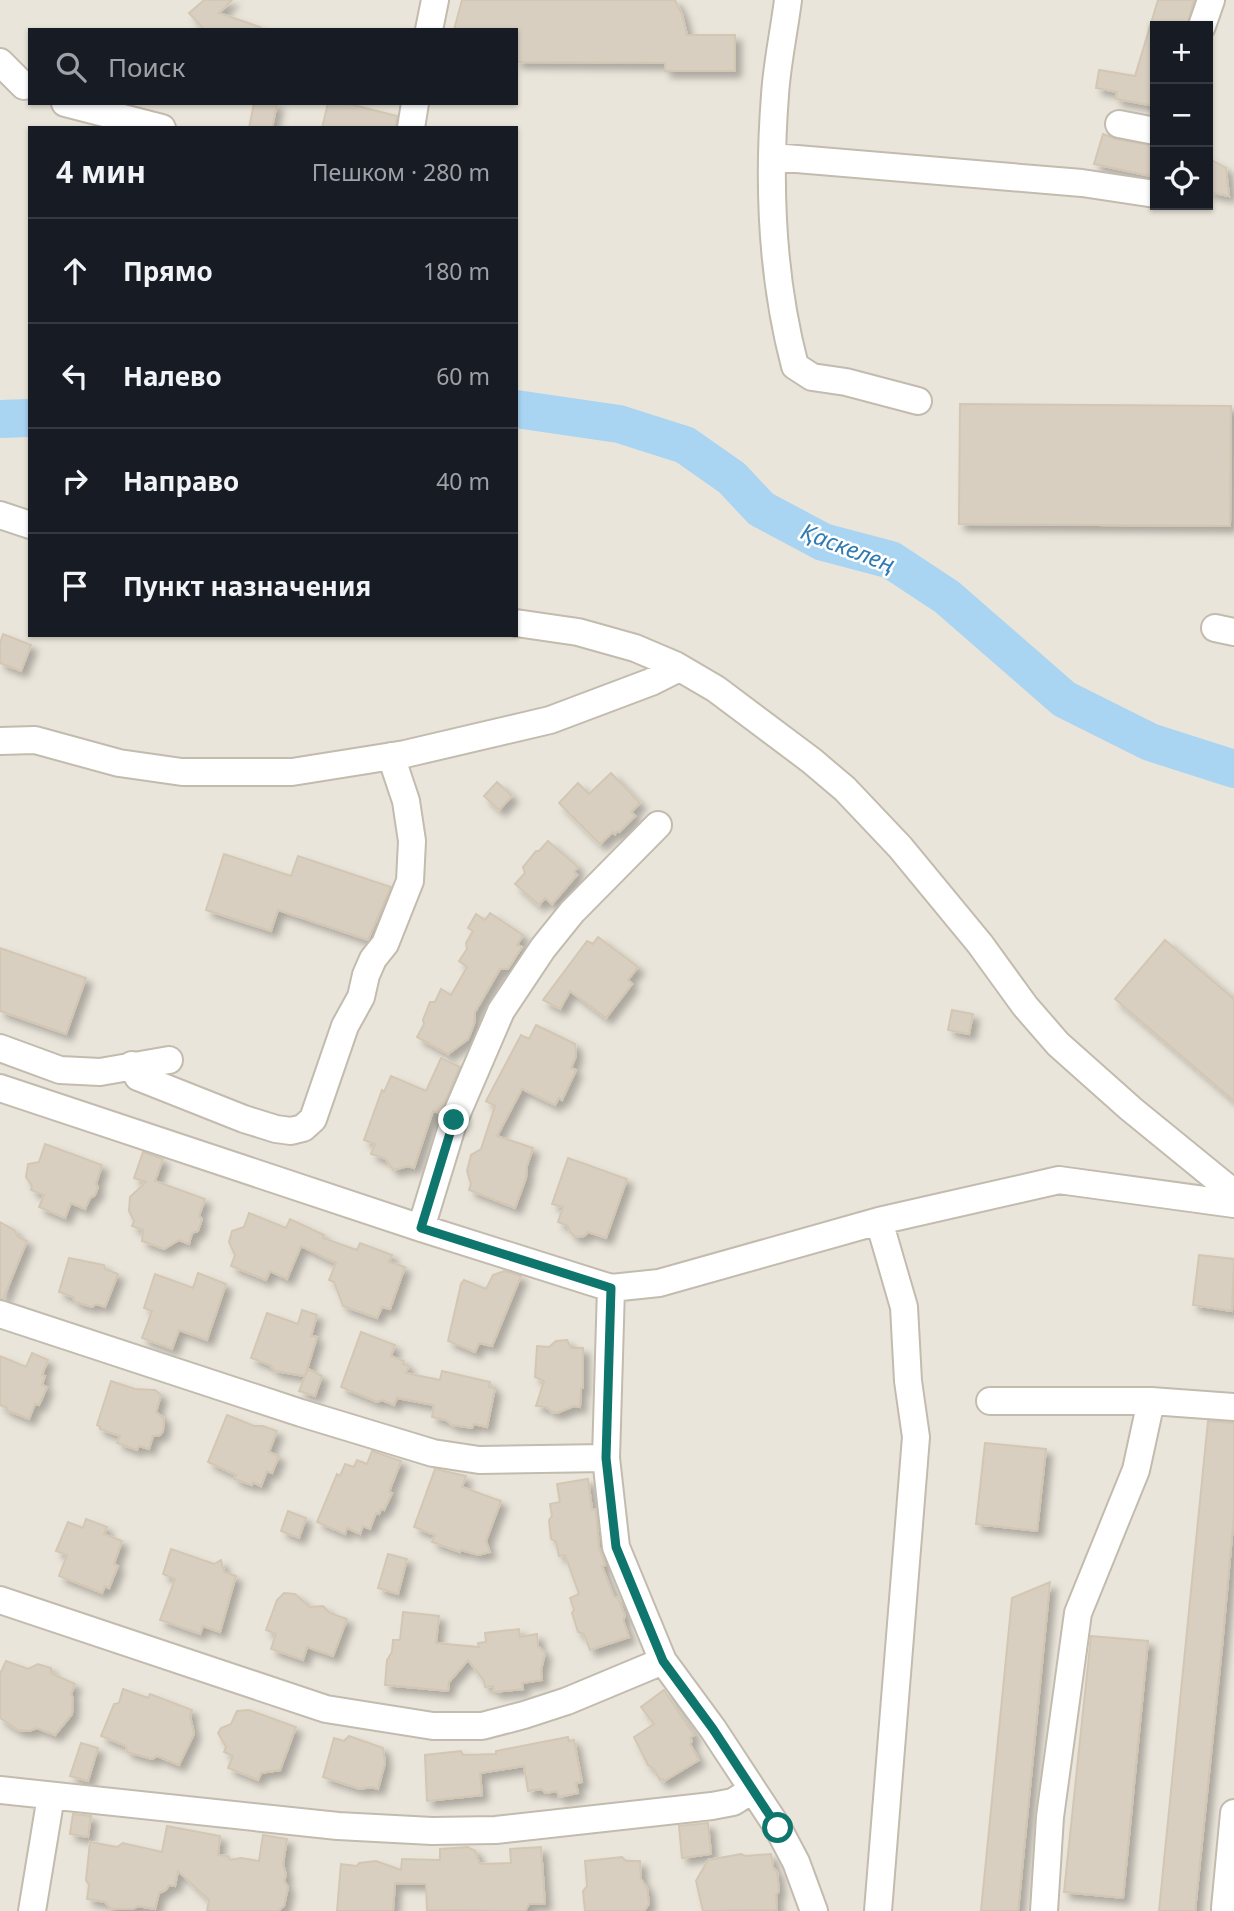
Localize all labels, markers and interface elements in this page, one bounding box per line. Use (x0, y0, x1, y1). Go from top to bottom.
map controls (1150, 21, 1213, 210)
button: + (1150, 21, 1213, 84)
search box (28, 28, 518, 105)
icon: search (52, 48, 90, 86)
text: Поиск (108, 49, 185, 85)
button: − (1150, 84, 1213, 147)
button: locate (1150, 147, 1213, 210)
text: 4 мин (56, 151, 146, 192)
text: Пешком · 280 m (312, 156, 490, 188)
icon: ahead (56, 252, 94, 290)
text: Прямо (123, 253, 213, 289)
text: 180 m (423, 255, 490, 287)
icon: left (56, 357, 94, 395)
text: Налево (123, 358, 222, 394)
text: 60 m (436, 360, 490, 392)
icon: right (56, 462, 94, 500)
text: Направо (123, 463, 239, 499)
text: 40 m (436, 465, 490, 497)
water label: Қаскелең (796, 514, 900, 580)
icon: arrive (56, 567, 94, 605)
text: Пункт назначения (123, 568, 371, 604)
route end (438, 1104, 469, 1135)
route start (762, 1812, 793, 1843)

